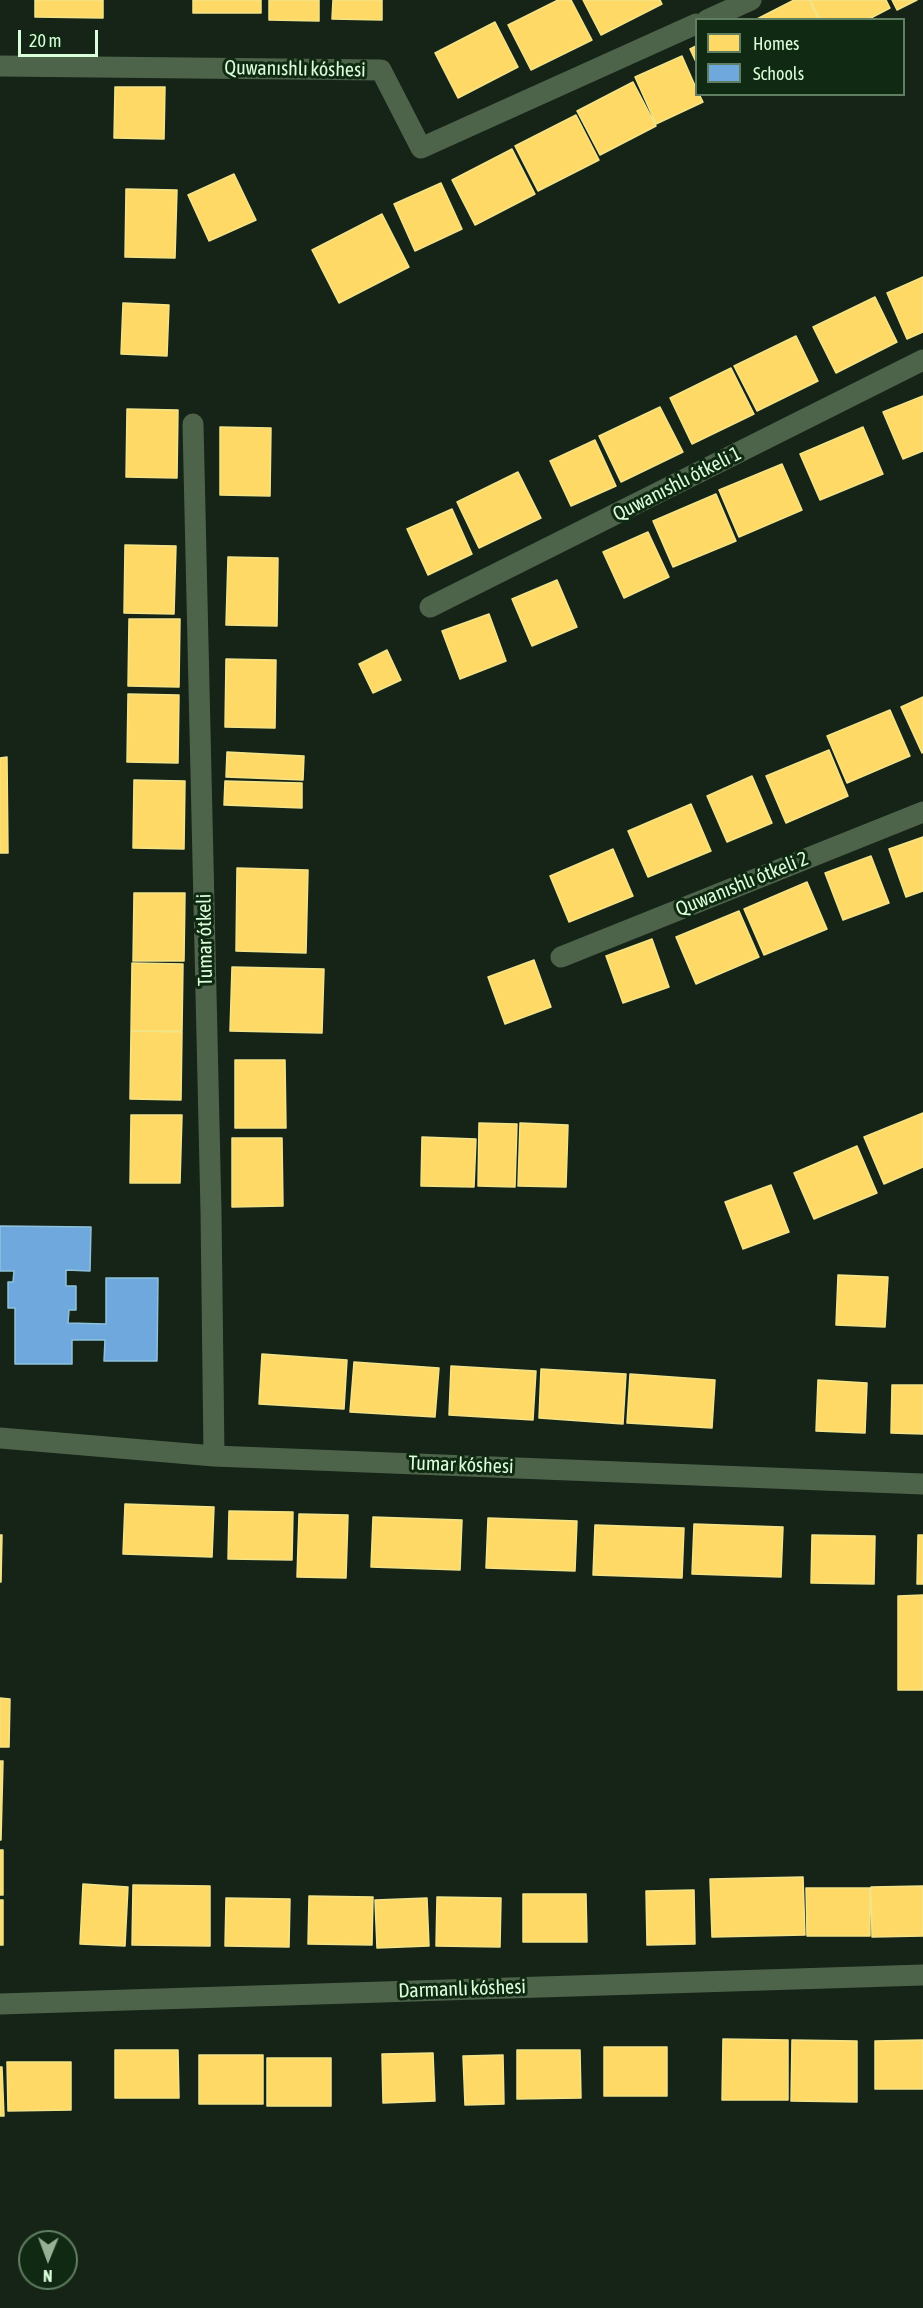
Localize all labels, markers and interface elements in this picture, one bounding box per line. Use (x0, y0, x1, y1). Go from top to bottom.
scale bar (21, 18, 100, 56)
legend (695, 18, 905, 96)
text: 20 m (29, 30, 61, 51)
text: Homes (753, 33, 799, 54)
street label: Quwanıshlı kóshesi (224, 56, 366, 82)
text: Schools (753, 63, 804, 84)
street label: Quwanıshlı ótkeli 1 (609, 441, 745, 527)
street label: Quwanıshlı ótkeli 2 (672, 847, 812, 921)
street label: Tumar ótkeli (192, 894, 218, 986)
street label: Tumar kóshesi (408, 1451, 514, 1479)
street label: Darmanlı kóshesi (398, 1975, 526, 2003)
north arrow (18, 2230, 78, 2290)
text: N (43, 2267, 53, 2285)

